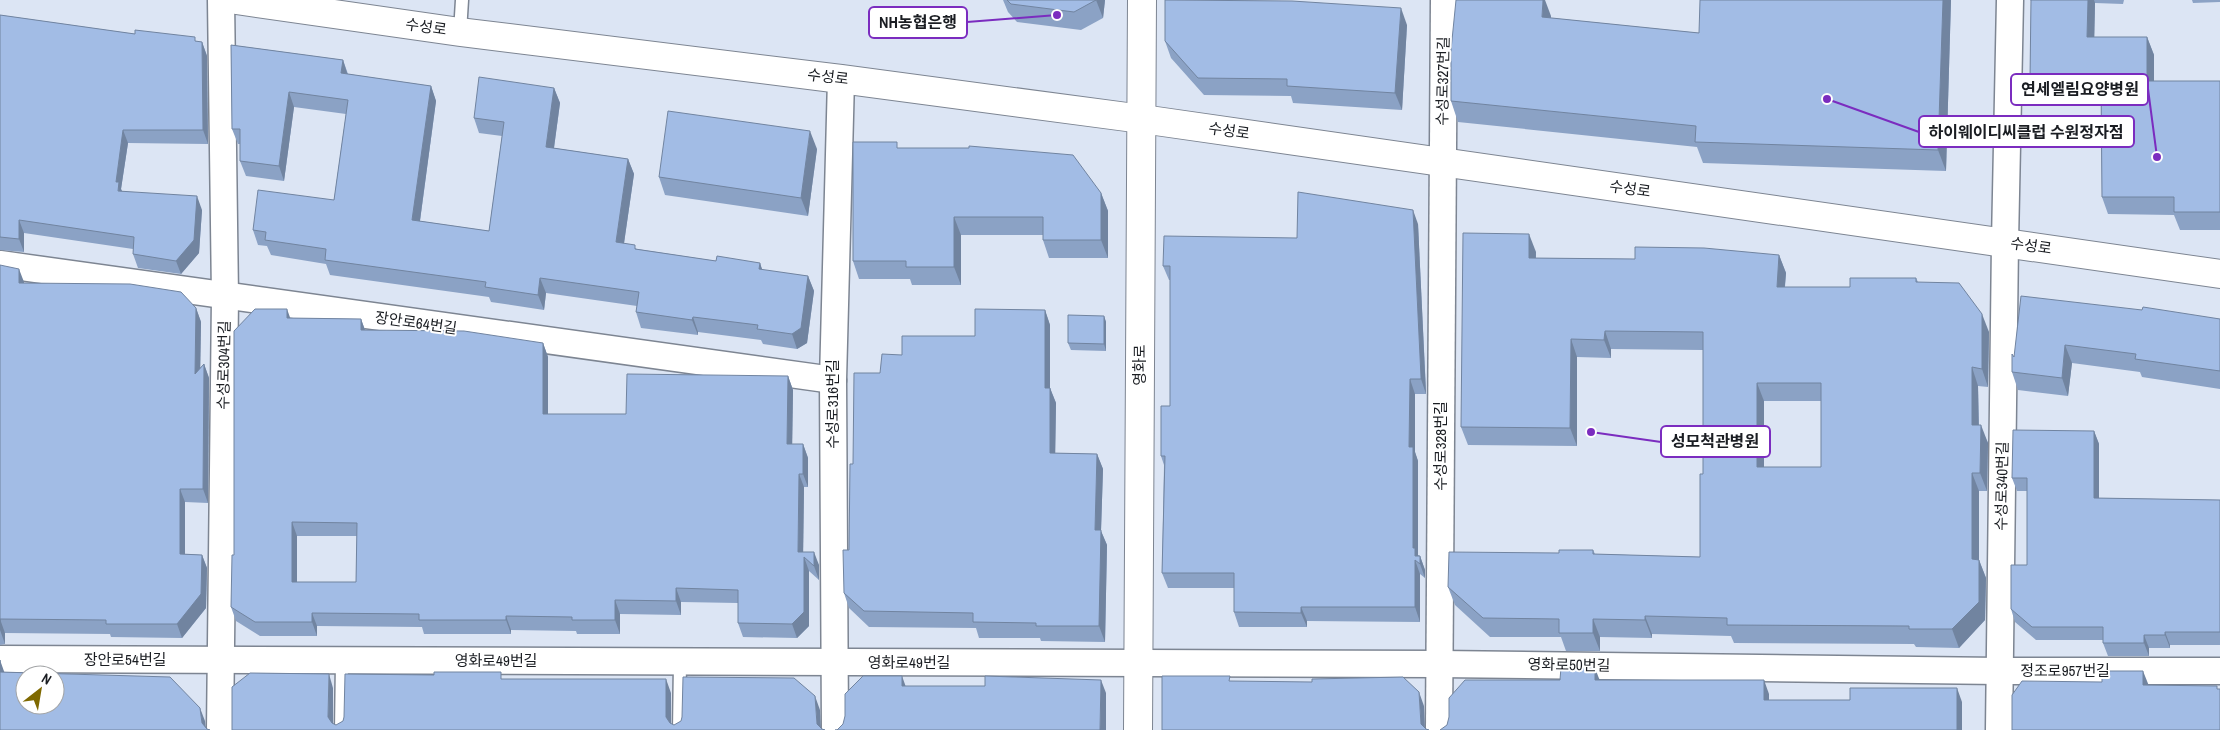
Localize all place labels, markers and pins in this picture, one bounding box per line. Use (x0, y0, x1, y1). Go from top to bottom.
callout: NH농협은행 (869, 7, 967, 38)
callout: 연세엘림요양병원 (2011, 74, 2148, 105)
callout: 하이웨이디씨클럽 수원정자점 (1919, 116, 2134, 147)
callout: 성모척관병원 (1661, 426, 1770, 457)

